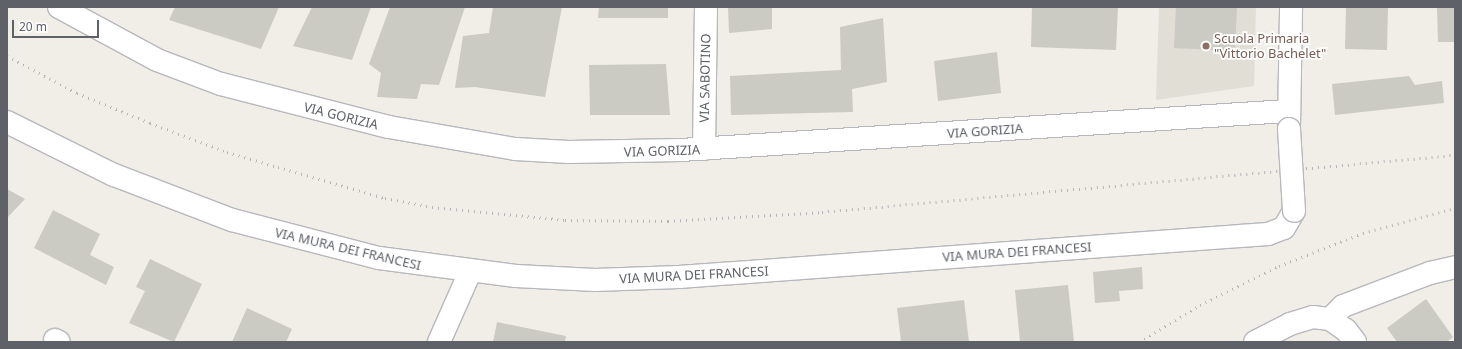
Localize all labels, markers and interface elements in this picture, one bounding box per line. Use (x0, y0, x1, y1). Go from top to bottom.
scale bar (14, 12, 101, 38)
text: 20 m (19, 18, 47, 35)
place label: Scuola Primaria "Vittorio Bachelet" (1214, 31, 1326, 62)
street label: VIA SABOTINO (696, 33, 714, 123)
marker: Scuola Primaria "Vittorio Bachelet" (1201, 41, 1211, 51)
street label: VIA GORIZIA (302, 99, 380, 133)
street label: VIA GORIZIA (946, 121, 1024, 141)
street label: VIA GORIZIA (624, 142, 700, 160)
street label: VIA MURA DEI FRANCESI (273, 225, 423, 273)
street label: VIA MURA DEI FRANCESI (942, 239, 1092, 265)
street label: VIA MURA DEI FRANCESI (619, 263, 769, 287)

